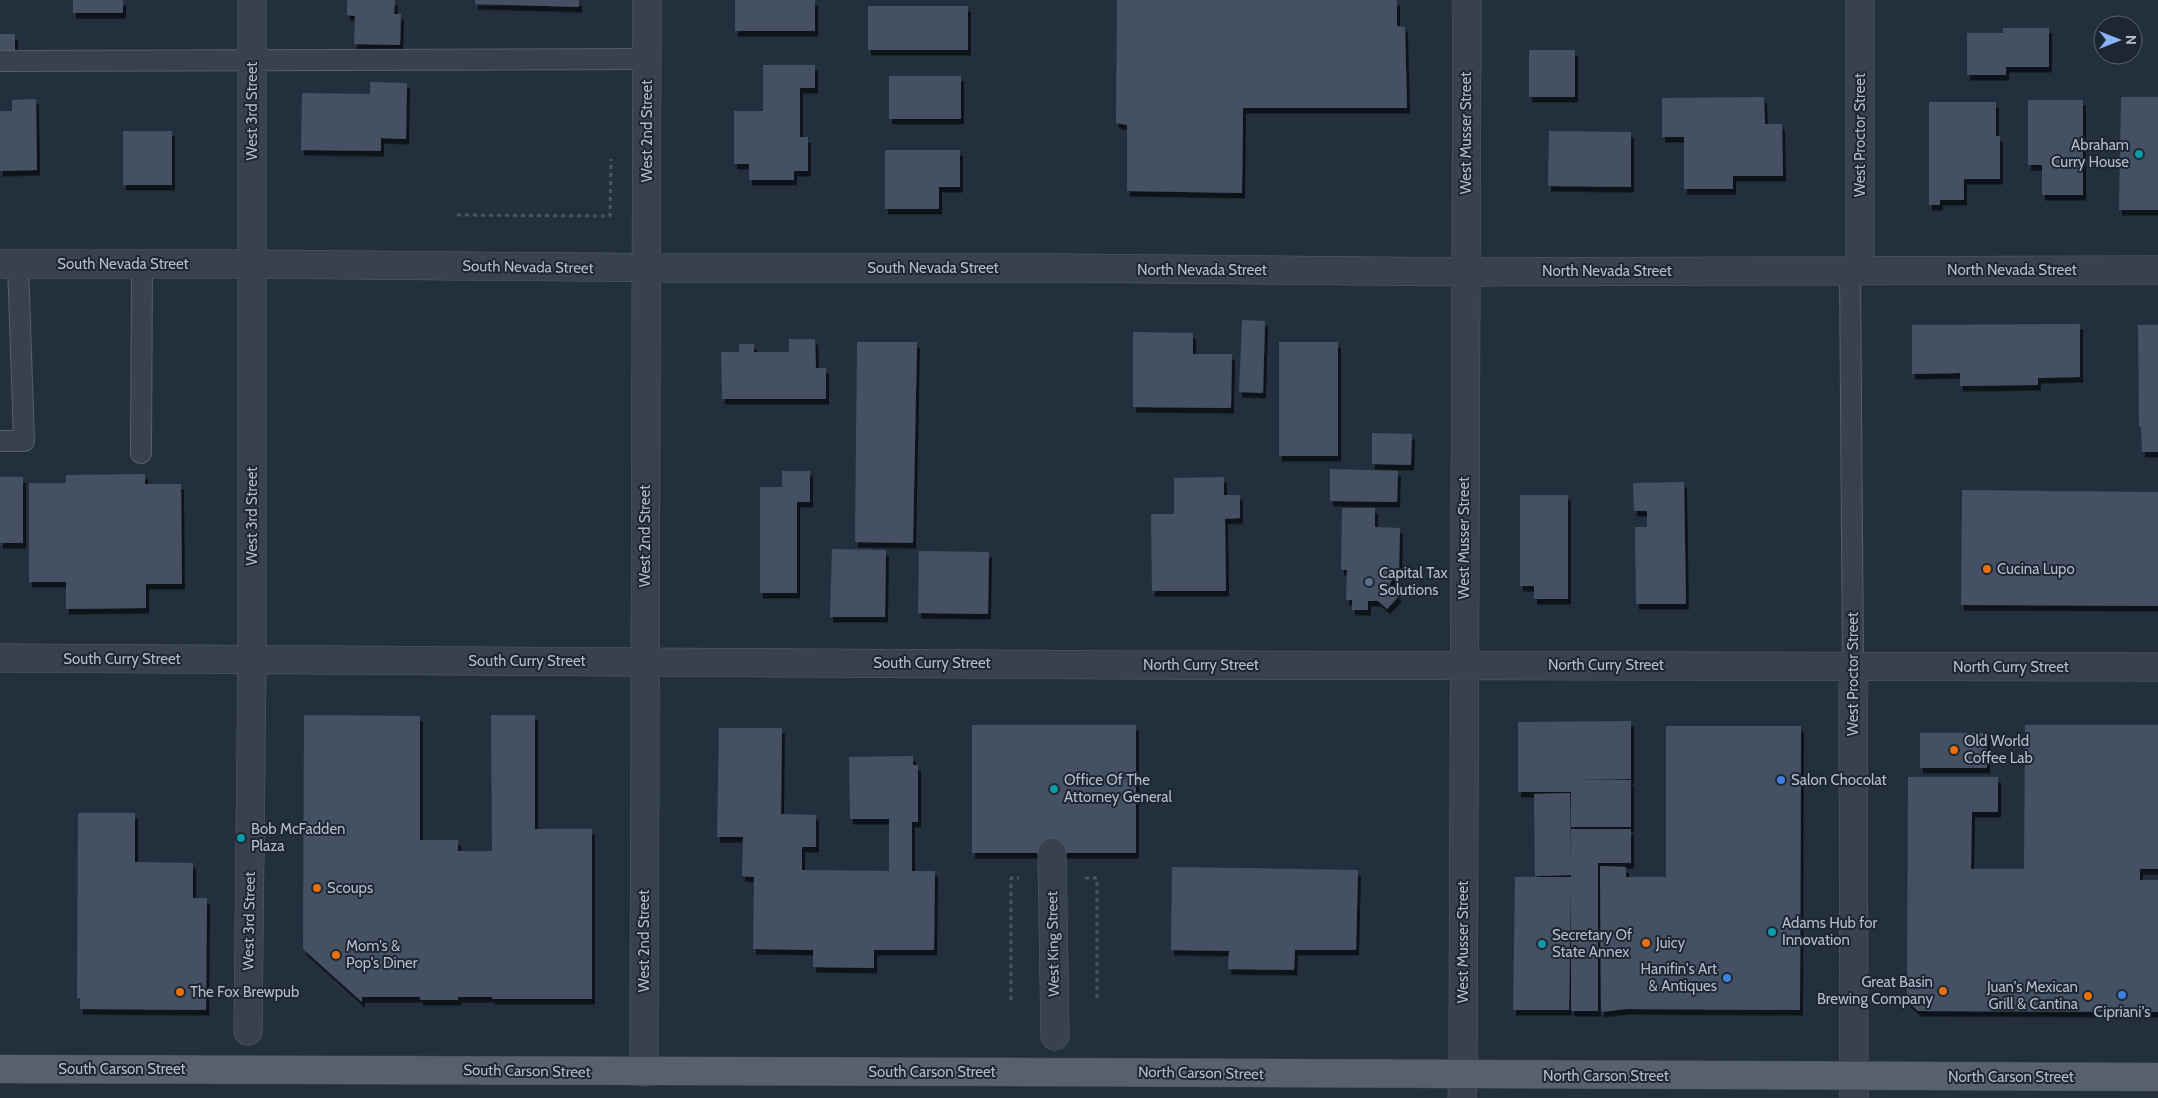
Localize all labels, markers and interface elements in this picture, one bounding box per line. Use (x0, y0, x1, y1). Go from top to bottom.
north arrow (2093, 15, 2143, 65)
text: N (2122, 35, 2140, 45)
street label: West 3rd Street (243, 62, 261, 160)
street label: West Musser Street (1457, 72, 1475, 194)
street label: West Proctor Street (1851, 73, 1869, 197)
street label: West 2nd Street (638, 80, 656, 182)
place label: Abraham Curry House (2051, 136, 2129, 171)
marker: Abraham Curry House (2133, 148, 2145, 160)
street label: South Nevada Street (57, 255, 189, 273)
street label: South Nevada Street (462, 257, 594, 277)
street label: South Nevada Street (867, 259, 999, 277)
street label: North Nevada Street (1137, 261, 1267, 279)
street label: North Nevada Street (1947, 261, 2077, 279)
street label: North Nevada Street (1542, 262, 1672, 280)
street label: West 3rd Street (243, 467, 261, 565)
street label: West Musser Street (1455, 477, 1473, 599)
street label: West 2nd Street (636, 485, 654, 587)
place label: Cucina Lupo (1997, 560, 2075, 578)
marker: Cucina Lupo (1981, 563, 1993, 575)
place label: Capital Tax Solutions (1379, 564, 1448, 599)
marker: Capital Tax Solutions (1363, 576, 1375, 588)
street label: West Proctor Street (1844, 612, 1862, 736)
street label: South Curry Street (63, 650, 181, 668)
street label: South Curry Street (468, 652, 586, 670)
street label: South Curry Street (873, 654, 991, 672)
street label: North Curry Street (1143, 656, 1259, 674)
street label: North Curry Street (1548, 656, 1664, 674)
street label: North Curry Street (1953, 658, 2069, 676)
place label: Old World Coffee Lab (1964, 732, 2033, 767)
marker: Old World Coffee Lab (1948, 744, 1960, 756)
place label: Office Of The Attorney General (1064, 771, 1172, 806)
place label: Salon Chocolat (1791, 771, 1887, 789)
marker: Salon Chocolat (1775, 774, 1787, 786)
marker: Office Of The Attorney General (1048, 783, 1060, 795)
place label: Bob McFadden Plaza (251, 820, 345, 855)
marker: Bob McFadden Plaza (235, 832, 247, 844)
street label: West 3rd Street (239, 871, 259, 971)
place label: Scoups (327, 879, 373, 897)
street label: West Musser Street (1454, 881, 1472, 1003)
marker: Scoups (311, 882, 323, 894)
street label: West 2nd Street (635, 890, 653, 992)
street label: West King Street (1043, 891, 1063, 997)
place label: Adams Hub for Innovation (1782, 914, 1877, 949)
place label: Secretary Of State Annex (1552, 926, 1632, 961)
marker: Adams Hub for Innovation (1766, 926, 1778, 938)
place label: Juicy (1655, 934, 1686, 952)
place label: Mom's & Pop's Diner (346, 937, 418, 972)
marker: Juicy (1640, 937, 1652, 949)
marker: Secretary Of State Annex (1536, 938, 1548, 950)
marker: Mom's & Pop's Diner (330, 949, 342, 961)
place label: Hanifin's Art & Antiques (1641, 960, 1717, 995)
marker: Hanifin's Art & Antiques (1721, 972, 1733, 984)
place label: Great Basin Brewing Company (1817, 973, 1933, 1008)
place label: Juan's Mexican Grill & Cantina (1986, 978, 2079, 1013)
place label: The Fox Brewpub (190, 983, 299, 1001)
marker: Great Basin Brewing Company (1937, 985, 1949, 997)
marker: The Fox Brewpub (174, 986, 186, 998)
marker: Cipriani's (2116, 989, 2128, 1001)
marker: Juan's Mexican Grill & Cantina (2082, 990, 2094, 1002)
place label: Cipriani's (2094, 1003, 2150, 1021)
street label: South Carson Street (58, 1060, 186, 1078)
street label: South Carson Street (463, 1061, 591, 1081)
street label: South Carson Street (868, 1063, 996, 1081)
street label: North Carson Street (1138, 1063, 1264, 1083)
street label: North Carson Street (1543, 1067, 1669, 1085)
street label: North Carson Street (1948, 1068, 2074, 1086)

